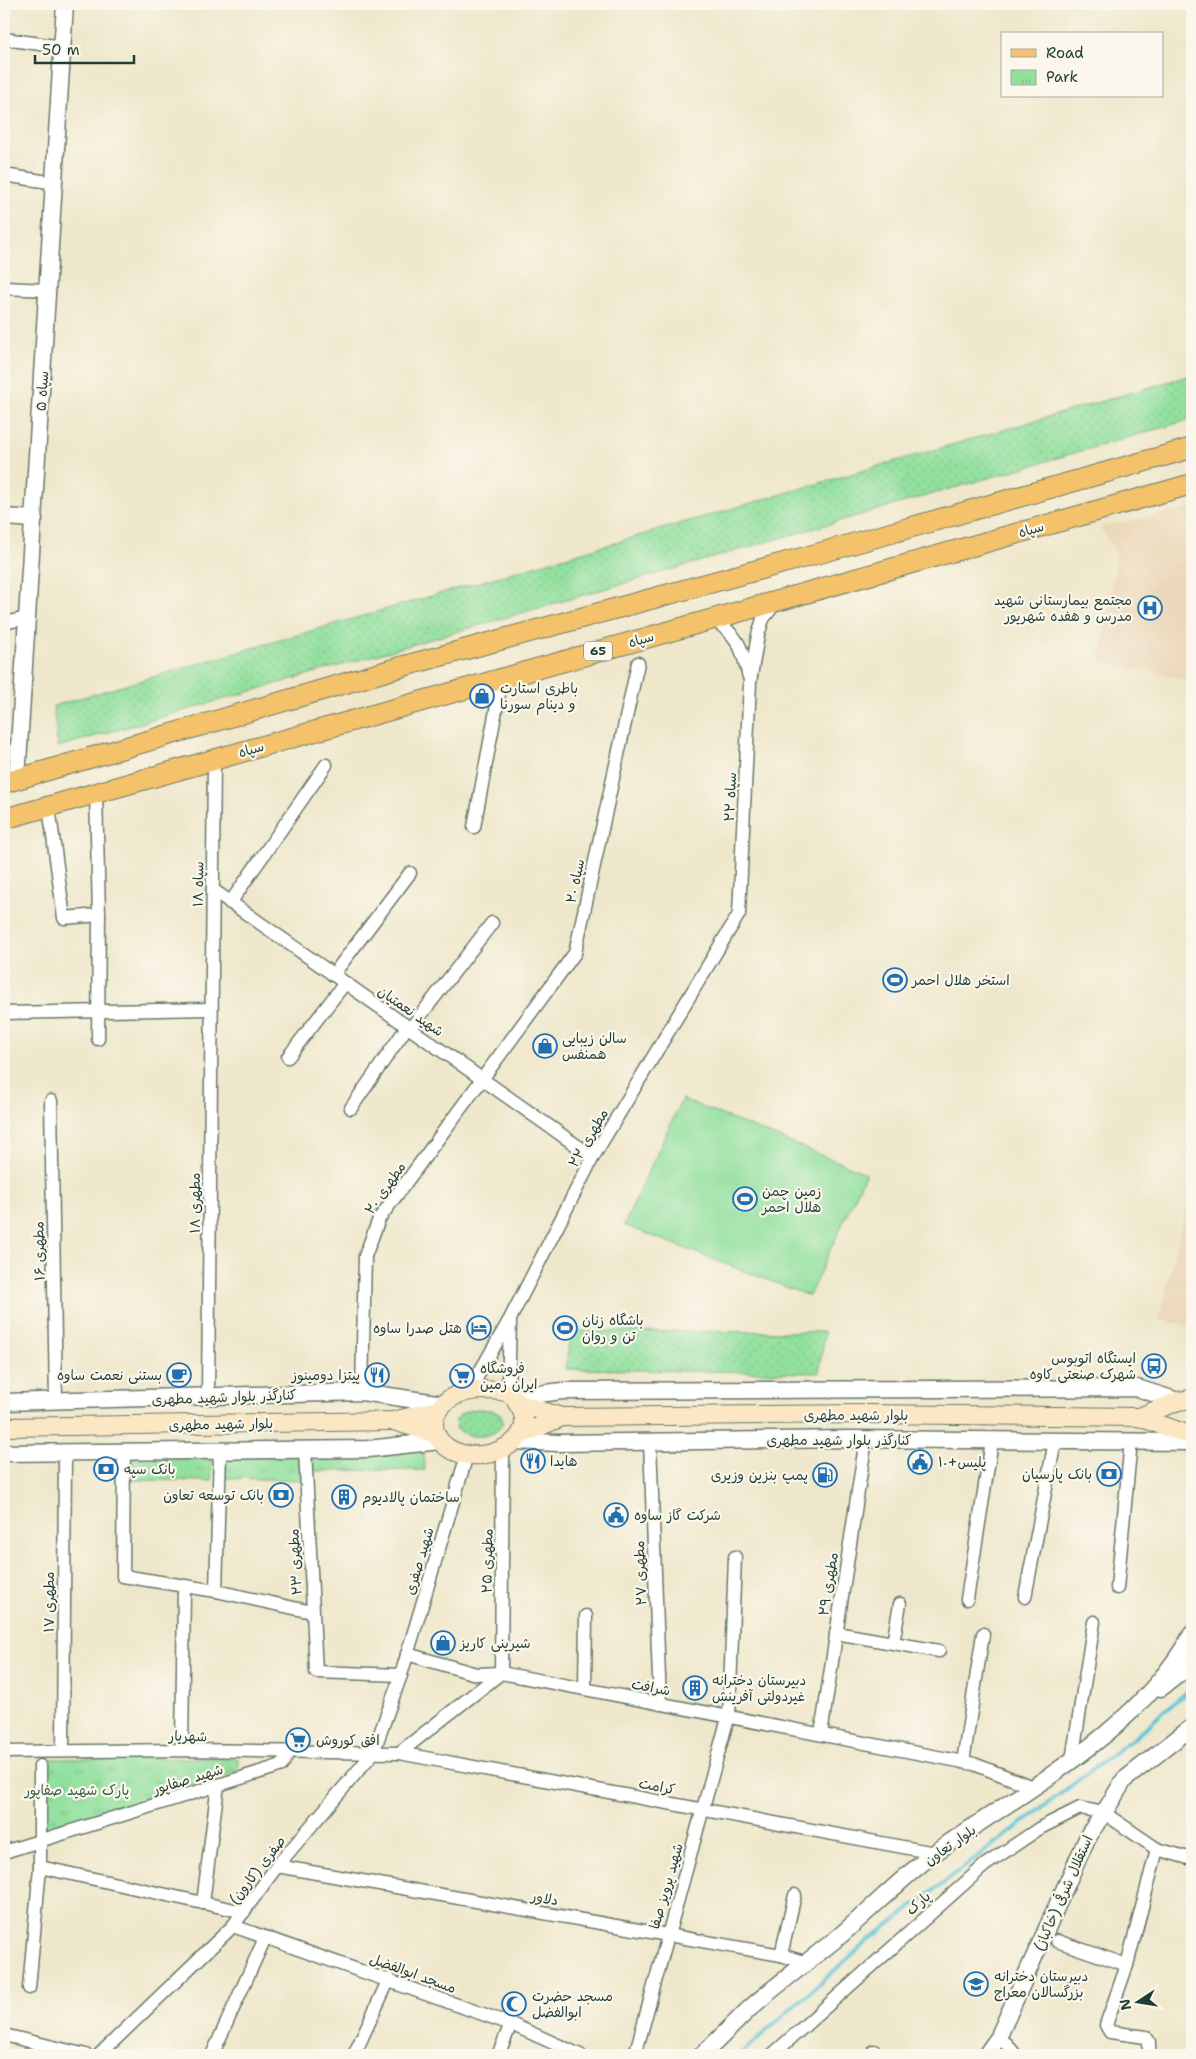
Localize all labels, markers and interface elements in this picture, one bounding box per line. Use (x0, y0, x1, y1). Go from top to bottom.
scale bar (35, 32, 134, 64)
legend (1001, 32, 1164, 98)
text: 50 m (42, 40, 80, 60)
text: Road (1046, 43, 1084, 63)
text: Park (1046, 67, 1078, 87)
street label: سپاه ۵ (32, 370, 53, 412)
street label: سپاه (1016, 517, 1046, 542)
place label: مجتمع بیمارستانی شهید مدرس و هفده شهریور (994, 591, 1132, 625)
hospital icon: مجتمع بیمارستانی شهید مدرس و هفده شهریور (1137, 595, 1163, 621)
street label: سپاه (626, 627, 656, 652)
road number: 65 (584, 641, 612, 660)
place label: باطری استارت و دینام سورنا (500, 679, 578, 716)
shop icon: باطری استارت و دینام سورنا (469, 683, 495, 709)
street label: سپاه (236, 737, 266, 762)
street label: سپاه ۲۲ (720, 772, 741, 822)
street label: سپاه ۲۰ (562, 857, 589, 905)
street label: سپاه ۱۸ (189, 861, 208, 907)
sports icon: استخر هلال احمر (882, 967, 908, 993)
place label: استخر هلال احمر (911, 971, 1010, 989)
street label: شهید نعمتیان (375, 982, 447, 1040)
place label: سالن زيبايى همنفس (562, 1029, 627, 1063)
shop icon: سالن زيبايى همنفس (532, 1033, 558, 1059)
street label: مطهری ۲۲ (564, 1105, 612, 1171)
street label: مطهری ۲۰ (360, 1158, 410, 1218)
street label: مطهری ۱۸ (186, 1173, 204, 1233)
place label: زمین چمن هلال احمر (761, 1182, 821, 1216)
sports icon: زمین چمن هلال احمر (732, 1186, 758, 1212)
street label: مطهری ۱۶ (29, 1221, 49, 1281)
place label: باشگاه زنان تن و روان (582, 1311, 644, 1345)
hotel icon: هتل صدرا ساوه (466, 1315, 492, 1341)
sports icon: باشگاه زنان تن و روان (552, 1315, 578, 1341)
place label: هتل صدرا ساوه (373, 1319, 462, 1337)
place label: ایستگاه اتوبوس شهرک صنعتی کاوه (1029, 1349, 1136, 1383)
bus stop icon: ایستگاه اتوبوس شهرک صنعتی کاوه (1141, 1353, 1167, 1379)
place label: فروشگاه ایران زمین (480, 1359, 538, 1393)
cafe icon: بستنی نعمت ساوه (166, 1362, 192, 1388)
restaurant icon: پیتزا دومینوز (364, 1362, 390, 1388)
supermarket icon: فروشگاه ایران زمین (449, 1363, 475, 1389)
place label: بستنی نعمت ساوه (57, 1366, 162, 1384)
place label: پیتزا دومینوز (291, 1366, 360, 1385)
street label: کنارگذر بلوار شهید مطهری (151, 1385, 297, 1409)
street label: بلوار شهید مطهری (804, 1406, 908, 1424)
street label: بلوار شهید مطهری (169, 1414, 273, 1434)
street label: کنارگذر بلوار شهید مطهری (767, 1431, 911, 1449)
restaurant icon: هایدا (520, 1448, 546, 1474)
public building icon: پلیس+۱۰ (907, 1449, 933, 1475)
place label: هایدا (550, 1452, 577, 1470)
place label: پلیس+۱۰ (938, 1453, 986, 1472)
bank icon: بانک سپه (93, 1456, 119, 1482)
place label: بانک سپه (124, 1460, 176, 1479)
bank icon: بانک پارسیان (1096, 1461, 1122, 1487)
fuel station icon: پمپ بنزین وزیری (812, 1462, 838, 1488)
place label: بانک پارسیان (1022, 1465, 1092, 1484)
place label: پمپ بنزین وزیری (711, 1466, 808, 1485)
bank icon: بانک توسعه تعاون (268, 1482, 294, 1508)
building icon: ساختمان پالادیوم (331, 1484, 357, 1510)
place label: بانک توسعه تعاون (163, 1486, 264, 1504)
place label: ساختمان پالادیوم (362, 1488, 460, 1509)
public building icon: شرکت گاز ساوه (603, 1502, 629, 1528)
place label: شرکت گاز ساوه (634, 1506, 721, 1524)
street label: شهید صفری (400, 1525, 438, 1597)
street label: مطهری ۲۳ (284, 1528, 306, 1596)
street label: مطهری ۲۵ (477, 1528, 497, 1594)
street label: مطهری ۲۷ (630, 1540, 650, 1606)
street label: مطهری ۲۹ (814, 1551, 842, 1617)
street label: مطهری ۱۷ (40, 1572, 58, 1632)
shop icon: شیرینی کاریز (430, 1630, 456, 1656)
place label: شیرینی کاریز (459, 1634, 531, 1652)
place label: دبیرستان دخترانه غیردولتی آفرینش (712, 1671, 806, 1705)
street label: شرافت (630, 1674, 672, 1700)
building icon: دبیرستان دخترانه غیردولتی آفرینش (682, 1675, 708, 1701)
street label: شهریار (168, 1727, 207, 1745)
supermarket icon: افق کوروش (285, 1727, 311, 1753)
place label: افق کوروش (316, 1731, 380, 1749)
street label: شهید صفاپور (150, 1760, 226, 1799)
street label: کرامت (637, 1774, 677, 1798)
park label: پارک شهید صفاپور (24, 1781, 129, 1800)
street label: بلوار تعاون (921, 1821, 979, 1869)
street label: صفری (کارون) (225, 1832, 289, 1908)
street label: استقلال شرقی (خاکباز) (1029, 1832, 1097, 1954)
street label: شهید پرویز صفا (645, 1841, 688, 1931)
street label: دلاور (529, 1887, 560, 1909)
street label: پارک (902, 1887, 935, 1920)
street label: مسجد ابوالفضل (367, 1949, 459, 1997)
place label: دبیرستان دخترانه بزرگسالان معراج (994, 1967, 1088, 2002)
school or university icon: دبیرستان دخترانه بزرگسالان معراج (963, 1971, 989, 1997)
north arrow (1114, 1976, 1164, 2026)
place label: مسجد حضرت ابوالفضل (532, 1987, 613, 2021)
mosque icon: مسجد حضرت ابوالفضل (501, 1991, 527, 2017)
text: N (1115, 1997, 1135, 2012)

